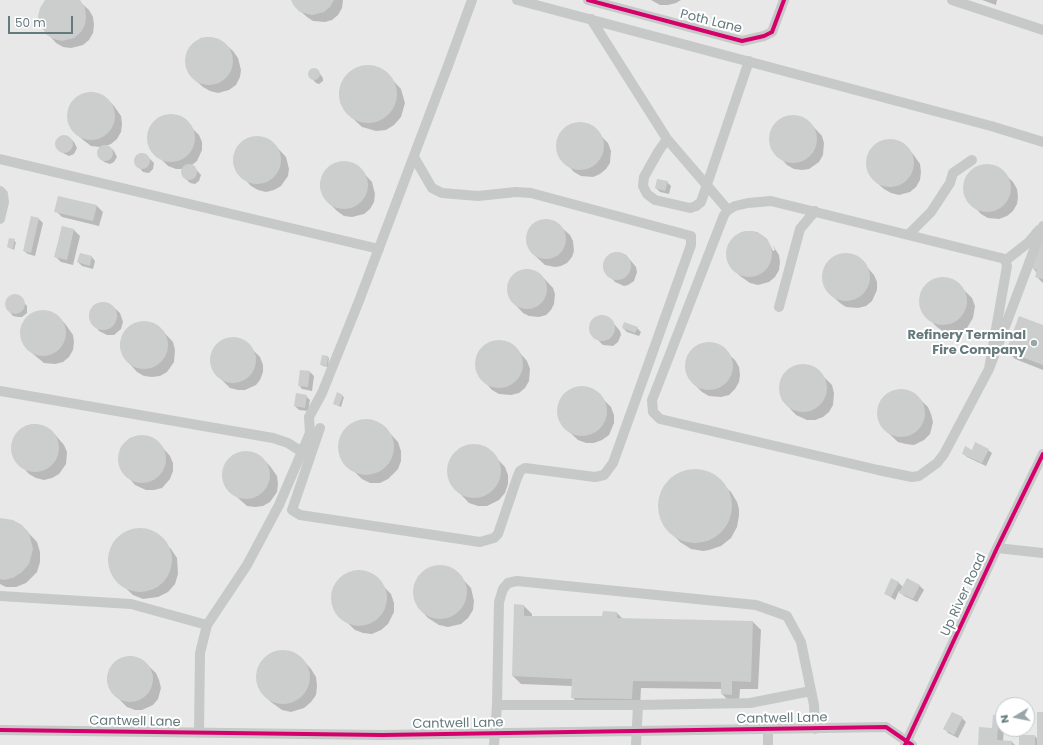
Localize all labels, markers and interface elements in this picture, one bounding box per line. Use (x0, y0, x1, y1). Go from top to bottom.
street label: Poth Lane (678, 7, 744, 37)
scale bar (10, 8, 75, 34)
text: 50 m (15, 14, 46, 31)
place label: Refinery Terminal Fire Company (907, 328, 1026, 359)
marker: Refinery Terminal Fire Company (1029, 338, 1039, 348)
street label: Up River Road (938, 551, 990, 639)
north arrow (995, 697, 1035, 737)
street label: Cantwell Lane (736, 710, 828, 728)
street label: Cantwell Lane (89, 713, 181, 731)
text: N (996, 713, 1013, 724)
street label: Cantwell Lane (412, 715, 504, 733)

